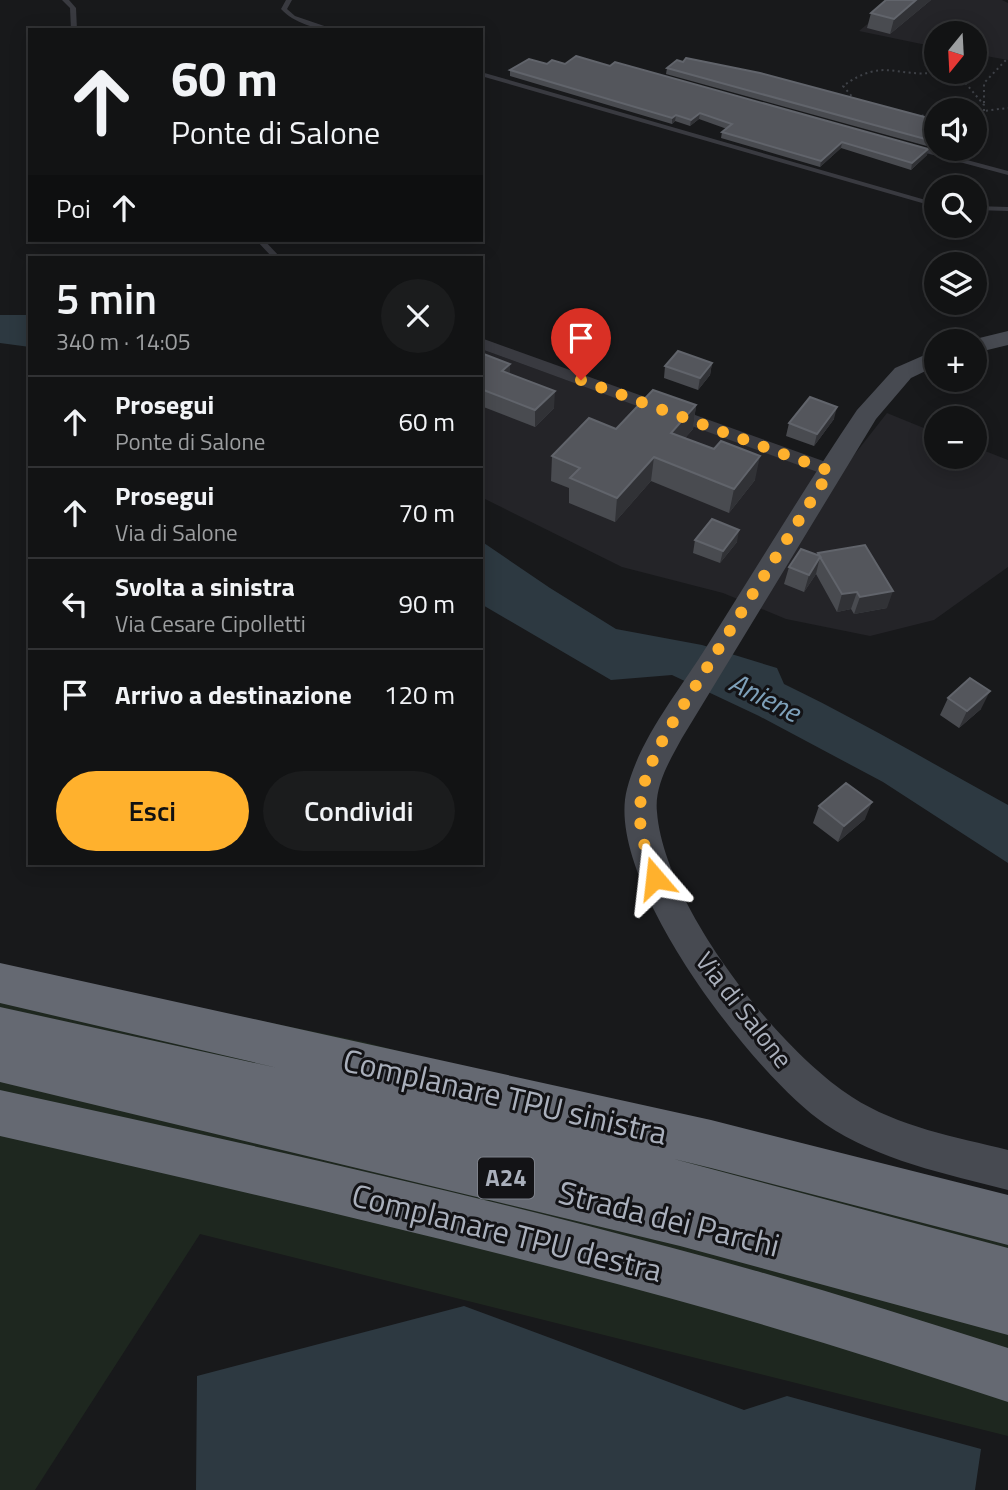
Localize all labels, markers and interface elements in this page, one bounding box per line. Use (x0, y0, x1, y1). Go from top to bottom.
north arrow (924, 21, 987, 84)
map controls (924, 21, 987, 469)
text: 60 m (171, 40, 278, 115)
icon: ahead (56, 56, 147, 147)
button: sound (924, 98, 987, 161)
text: Ponte di Salone (171, 108, 380, 156)
button: search (924, 175, 987, 238)
text: Poi (56, 189, 91, 228)
icon: ahead (105, 189, 143, 227)
button: layers (924, 252, 987, 315)
text: 5 min (56, 266, 157, 330)
button: close (381, 279, 455, 353)
pin (551, 308, 611, 380)
icon: arrive (562, 319, 600, 357)
text: 340 m · 14:05 (56, 324, 191, 359)
button: + (924, 329, 987, 392)
text: Prosegui (115, 385, 214, 424)
text: 60 m (398, 402, 455, 441)
icon: ahead (56, 403, 94, 441)
button: − (924, 406, 987, 469)
text: Ponte di Salone (115, 424, 265, 459)
text: Prosegui (115, 476, 214, 515)
text: 70 m (398, 493, 455, 532)
icon: ahead (56, 494, 94, 532)
text: Via di Salone (115, 515, 238, 550)
text: Svolta a sinistra (115, 567, 295, 606)
text: 90 m (398, 584, 455, 623)
icon: left (56, 585, 94, 623)
text: Via Cesare Cipolletti (115, 606, 306, 641)
water label: Aniene (722, 660, 810, 734)
text: Arrivo a destinazione (115, 675, 352, 714)
text: 120 m (384, 675, 455, 714)
icon: arrive (56, 676, 94, 714)
button: Esci (56, 771, 249, 851)
button: Condividi (263, 771, 455, 851)
position arrow (618, 841, 692, 915)
street label: Via di Salone (686, 943, 802, 1076)
street label: Complanare TPU sinistra (339, 1035, 672, 1157)
road number: A24 (478, 1158, 534, 1198)
street label: Strada dei Parchi (554, 1167, 785, 1269)
street label: Complanare TPU destra (347, 1170, 667, 1294)

